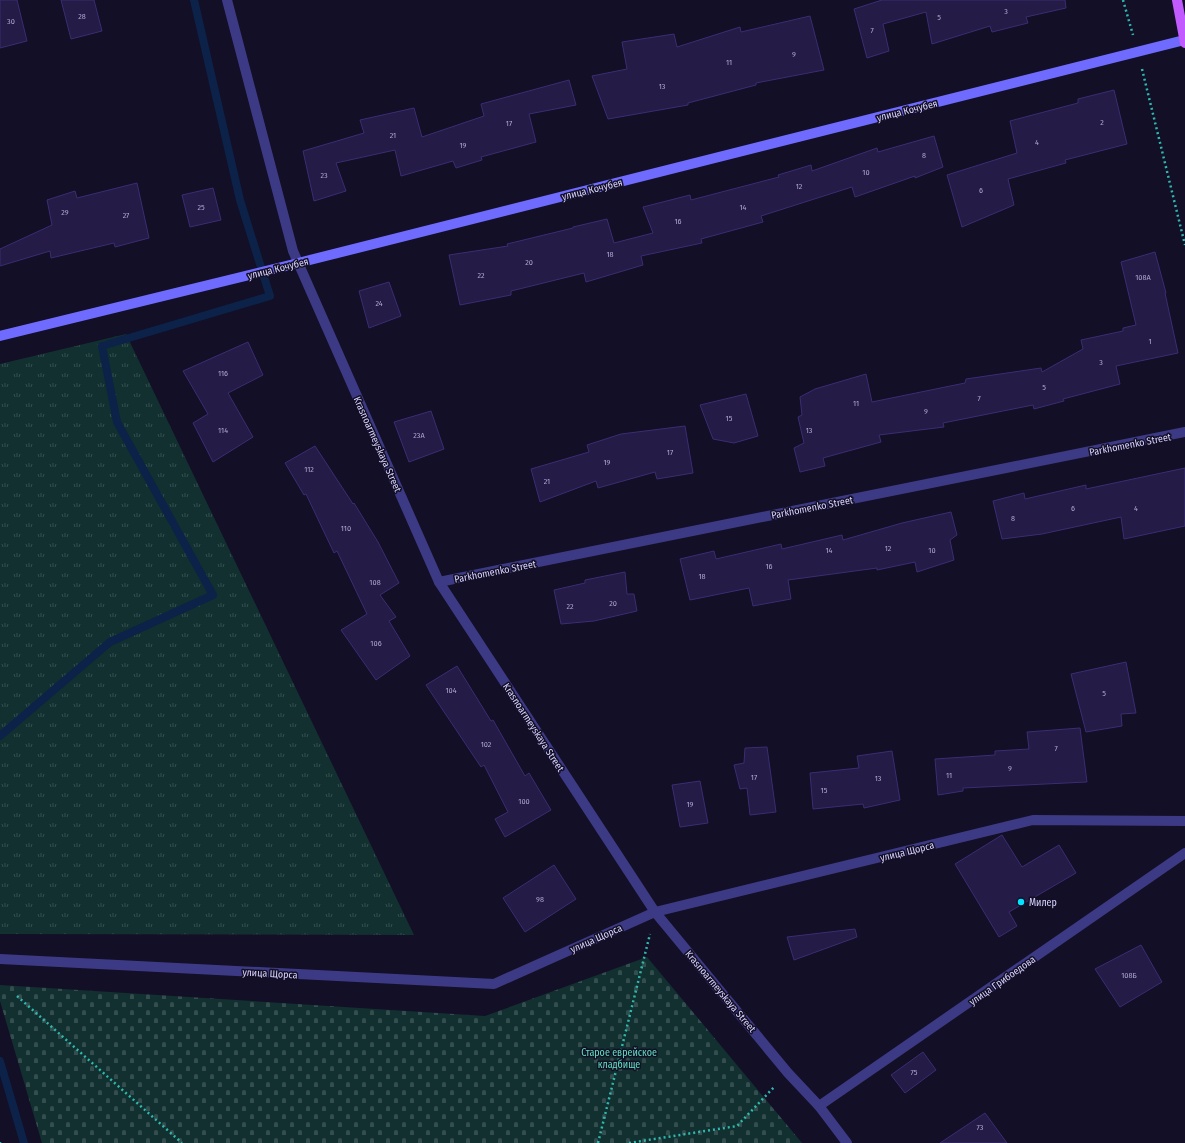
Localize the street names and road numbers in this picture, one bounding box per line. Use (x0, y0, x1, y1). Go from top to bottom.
street label: улица Кочубея (876, 98, 939, 124)
street label: улица Кочубея (561, 177, 624, 203)
street label: улица Кочубея (247, 256, 310, 282)
street label: Krasnoarmeyskaya Street (351, 395, 404, 495)
street label: Parkhomenko Street (1088, 431, 1173, 459)
street label: Parkhomenko Street (770, 494, 855, 522)
street label: Parkhomenko Street (453, 558, 538, 586)
street label: Krasnoarmeyskaya Street (500, 681, 567, 775)
street label: улица Щорса (879, 839, 936, 864)
street label: улица Щорса (569, 922, 624, 956)
street label: Krasnoarmeyskaya Street (683, 948, 758, 1036)
street label: улица Грибоедова (967, 953, 1038, 1008)
street label: улица Щорса (242, 967, 298, 981)

